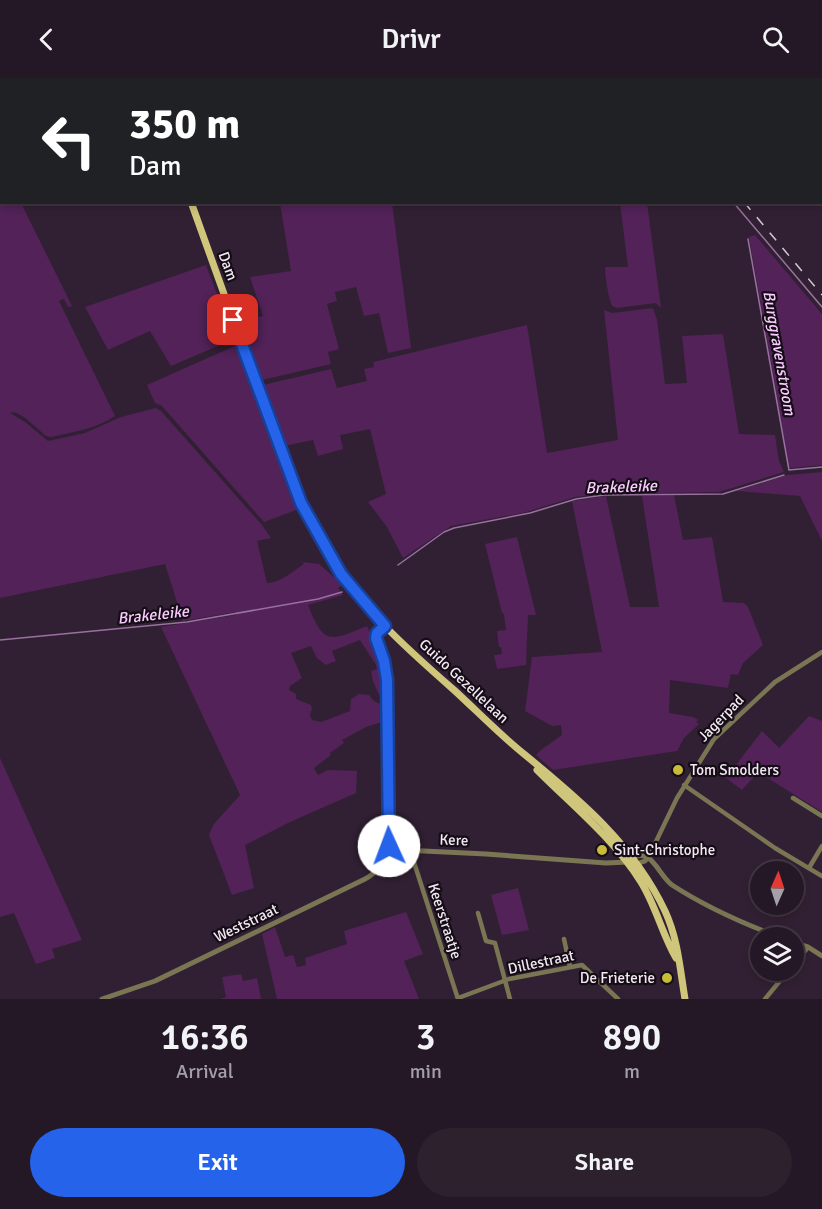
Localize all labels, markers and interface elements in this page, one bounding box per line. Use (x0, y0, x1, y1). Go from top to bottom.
icon: back (30, 23, 63, 56)
text: Drivr (381, 23, 441, 56)
icon: search (759, 23, 792, 56)
text: 350 m (129, 99, 240, 150)
icon: left (30, 102, 108, 180)
text: Dam (129, 150, 181, 183)
street label: Dam (215, 249, 241, 283)
water label: Burggravenstroom (758, 289, 800, 418)
pin (207, 294, 258, 345)
icon: arrive (216, 303, 249, 336)
water label: Brakeleike (585, 476, 658, 498)
water label: Brakeleike (116, 601, 191, 629)
street label: Guido Gezellelaan (415, 635, 513, 727)
street label: Jagerpad (694, 691, 748, 745)
place label: Tom Smolders (690, 761, 780, 779)
marker: Tom Smolders (671, 763, 685, 777)
position arrow (357, 814, 421, 878)
street label: Kere (439, 831, 469, 849)
place label: Sint-Christophe (614, 841, 715, 859)
marker: Sint-Christophe (595, 843, 609, 857)
north arrow (750, 861, 804, 915)
map controls (750, 861, 804, 981)
street label: Keerstraatje (424, 881, 466, 961)
street label: Weststraat (211, 900, 281, 946)
button: layers (750, 927, 804, 981)
street label: Dillestraat (506, 946, 576, 978)
place label: De Frieterie (580, 969, 655, 987)
marker: De Frieterie (660, 971, 674, 985)
text: 16:36 (161, 1015, 249, 1060)
text: 3 (416, 1015, 436, 1060)
text: 890 (603, 1015, 661, 1060)
text: Arrival (176, 1059, 234, 1084)
text: min (410, 1059, 442, 1084)
text: m (624, 1059, 640, 1084)
button: Exit (30, 1128, 405, 1197)
button: Share (417, 1128, 792, 1197)

